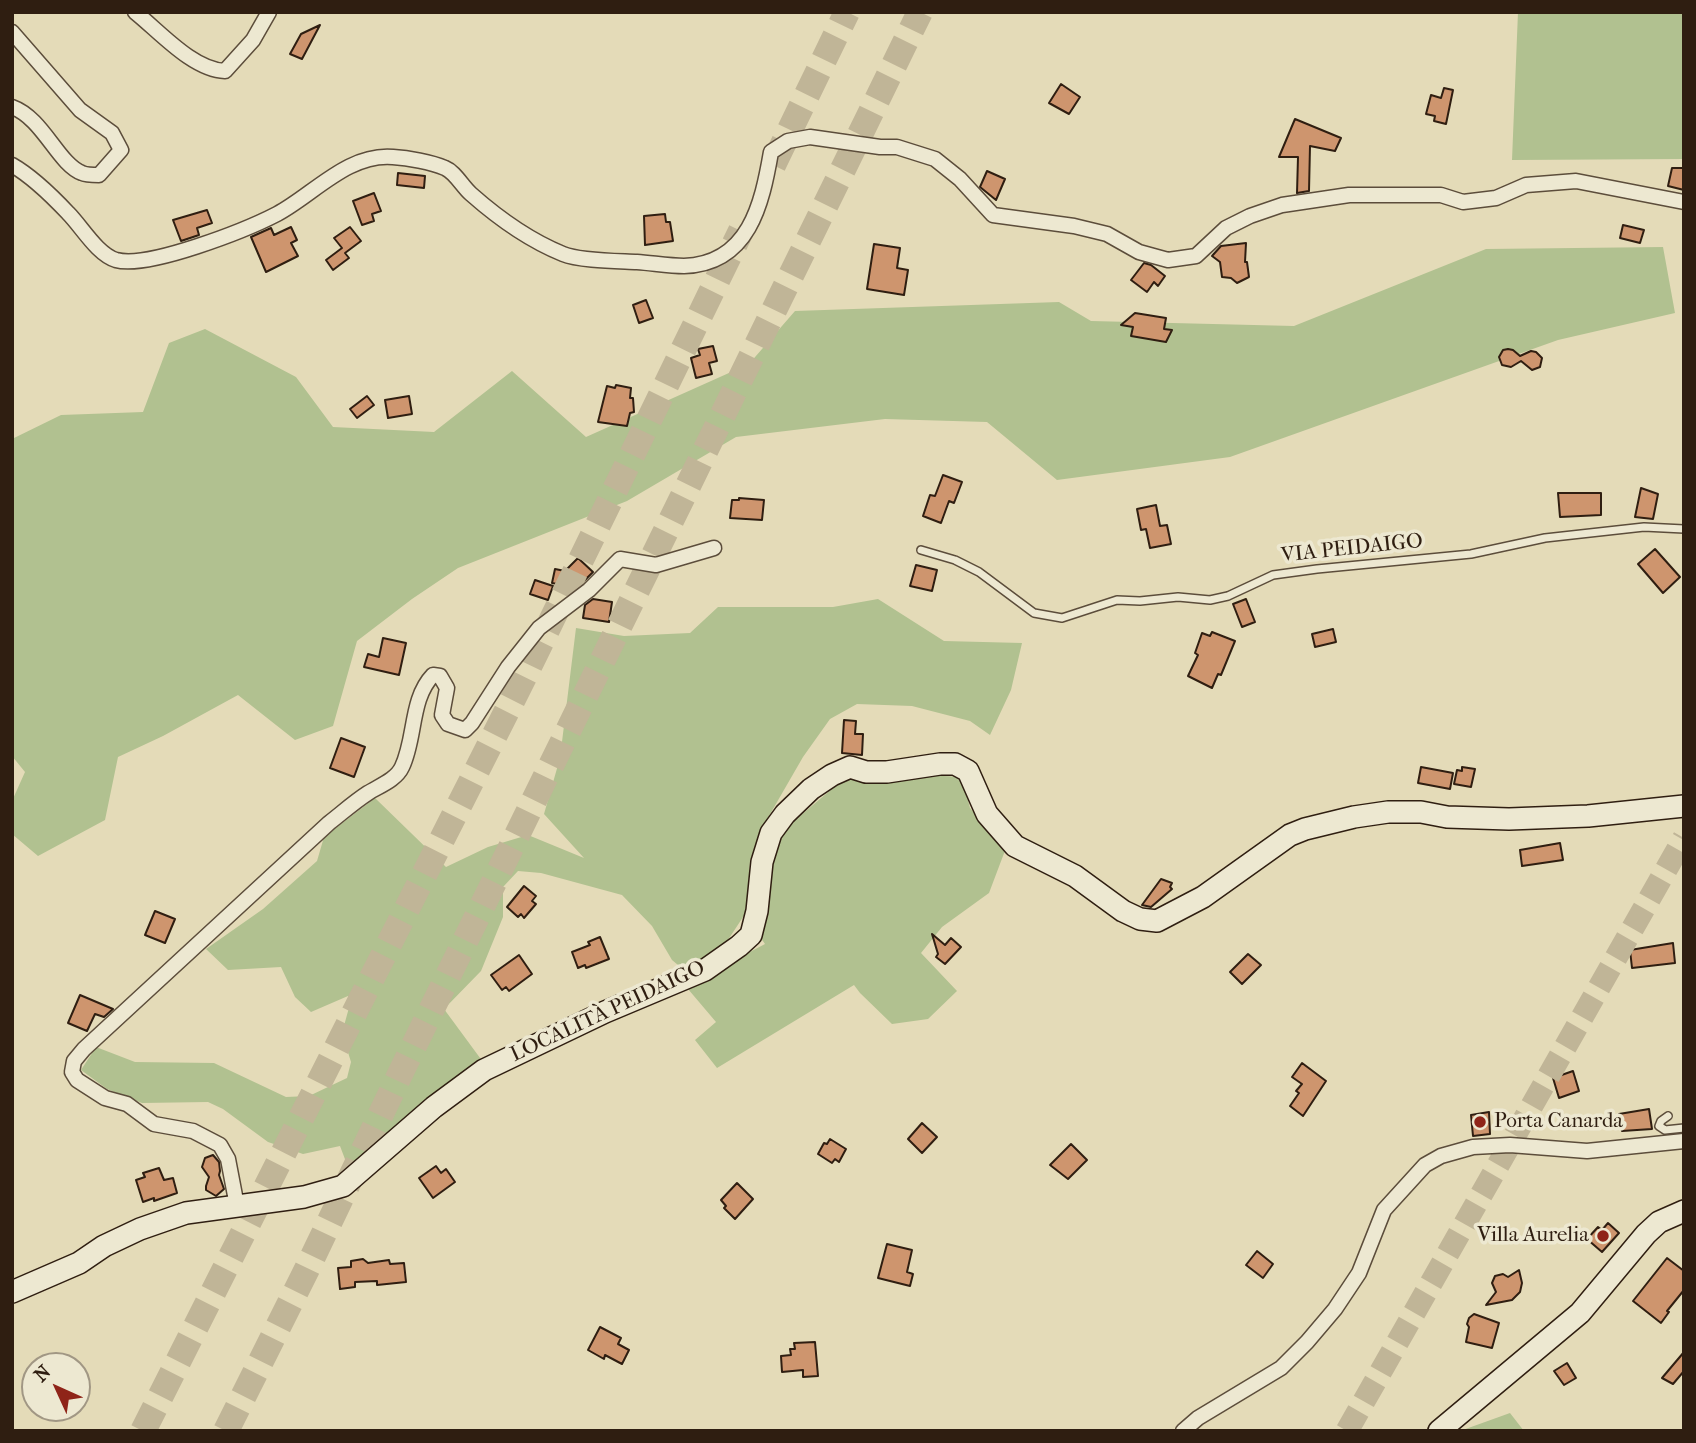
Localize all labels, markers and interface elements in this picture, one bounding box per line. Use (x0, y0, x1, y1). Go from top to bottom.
street label: VIA PEIDAIGO (1280, 529, 1424, 569)
street label: LOCALITÀ PEIDAIGO (507, 956, 709, 1068)
place label: Porta Canarda (1494, 1109, 1623, 1135)
marker: Porta Canarda (1472, 1114, 1488, 1130)
place label: Villa Aurelia (1477, 1223, 1589, 1249)
marker: Villa Aurelia (1595, 1228, 1611, 1244)
north arrow (21, 1352, 91, 1422)
text: N (30, 1361, 55, 1386)

